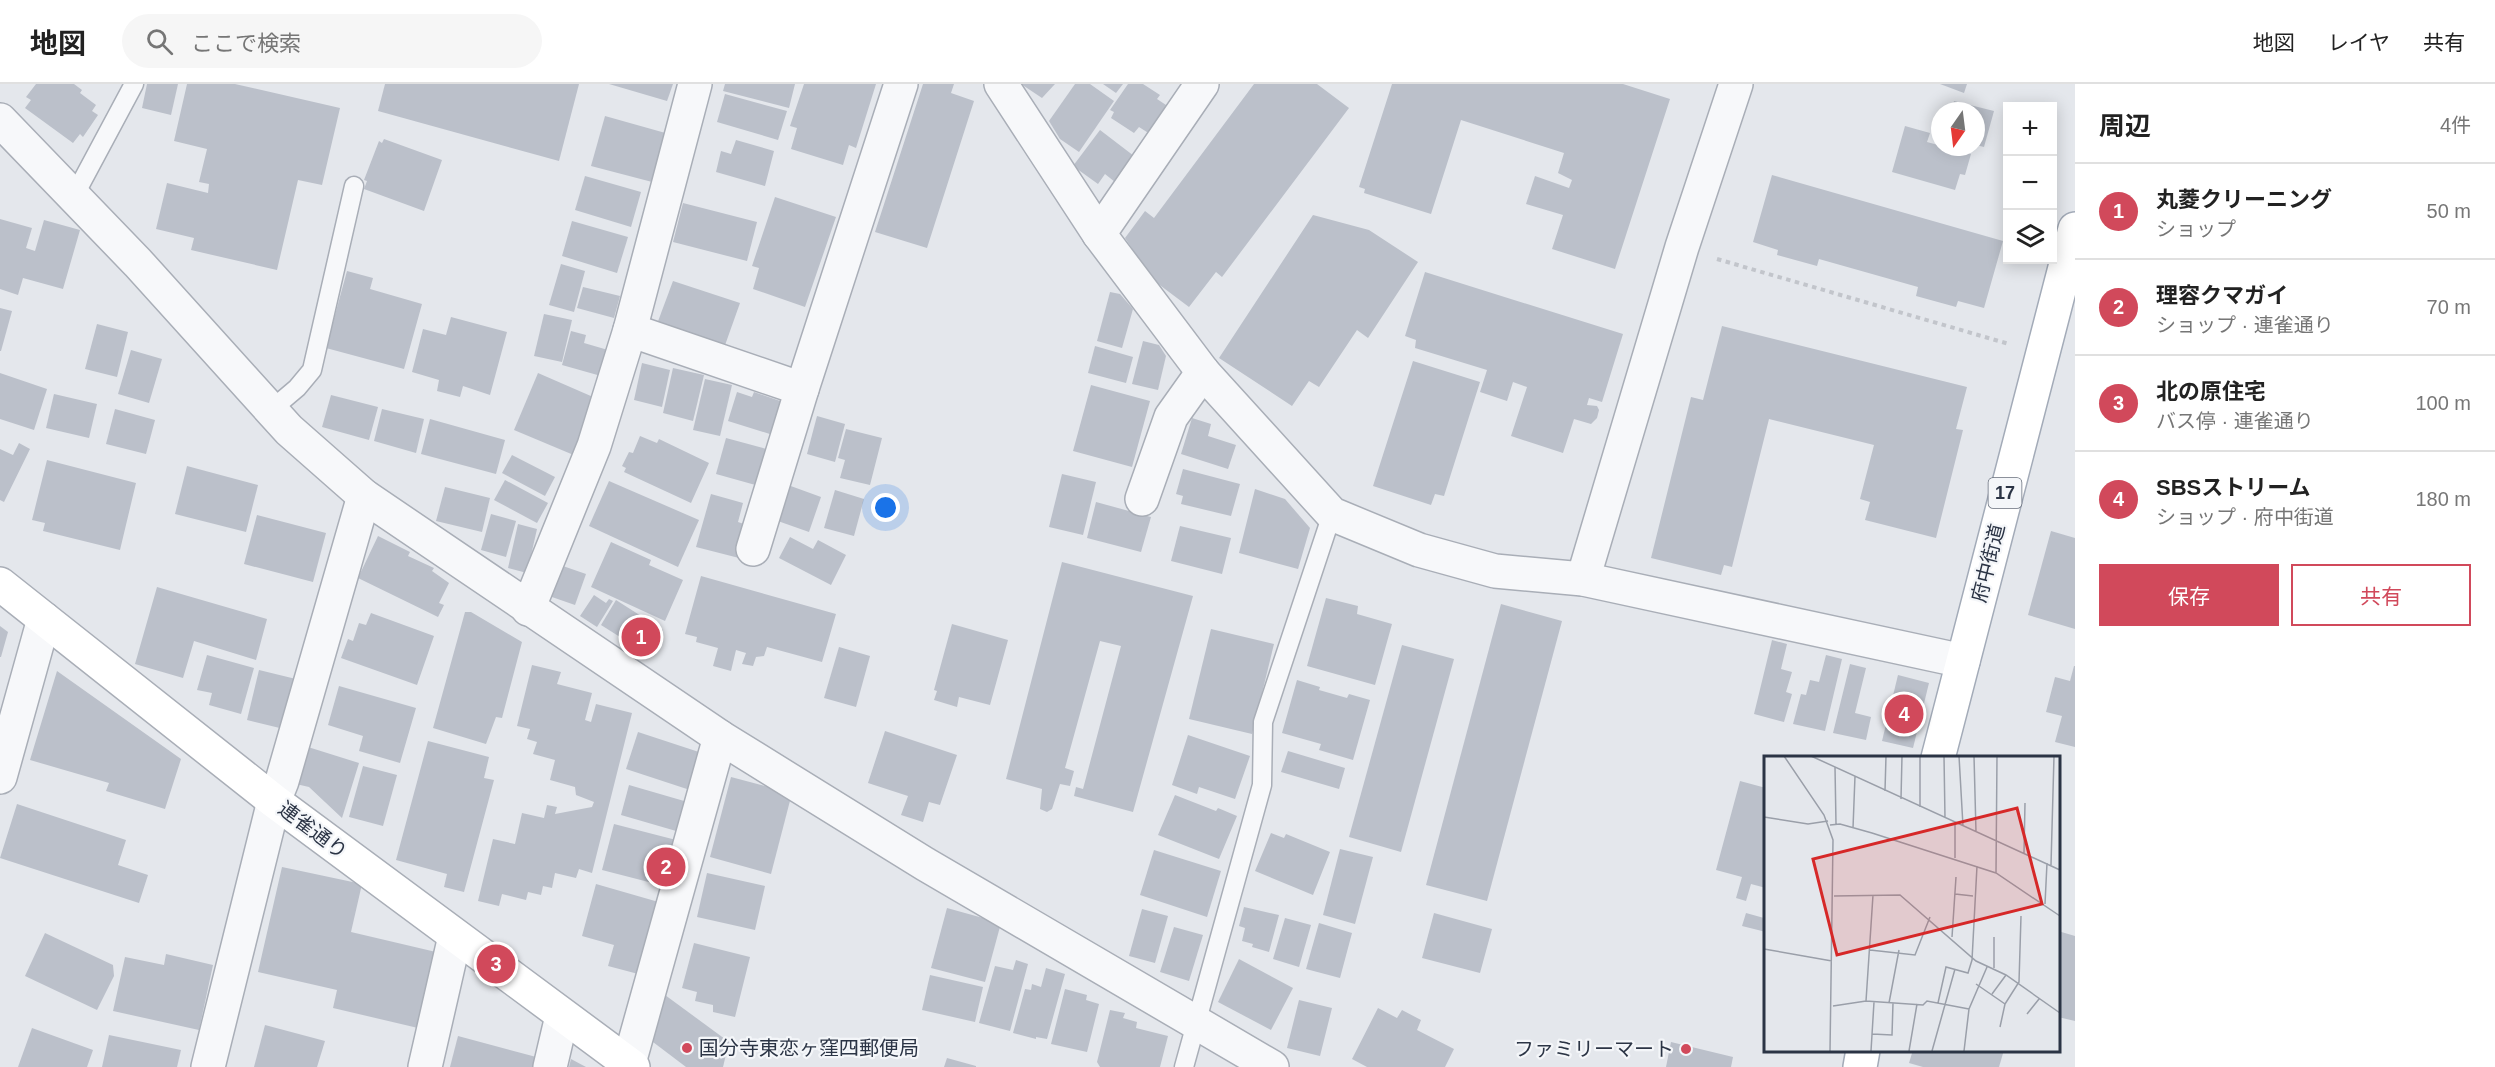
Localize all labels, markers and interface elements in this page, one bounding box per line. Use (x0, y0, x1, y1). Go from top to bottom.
search box (122, 14, 542, 68)
icon: search (143, 25, 176, 58)
text: 地図 (30, 28, 86, 59)
text: ここで検索 (191, 31, 301, 56)
text: 地図 (2253, 31, 2295, 54)
text: レイヤ (2328, 31, 2390, 54)
text: 共有 (2423, 31, 2465, 54)
north arrow (1931, 102, 1985, 156)
map controls (2003, 102, 2057, 264)
button: + (2003, 102, 2057, 156)
text: 周辺 (2099, 111, 2151, 141)
text: 4件 (2440, 114, 2471, 136)
button: − (2003, 156, 2057, 210)
text: 丸菱クリーニング (2156, 187, 2332, 212)
text: 1 (2113, 200, 2124, 222)
text: 50 m (2427, 200, 2471, 222)
button: layers (2003, 210, 2057, 264)
text: ショップ (2156, 218, 2236, 240)
text: 理容クマガイ (2156, 283, 2288, 308)
text: 2 (2113, 296, 2124, 318)
text: 70 m (2427, 296, 2471, 318)
text: ショップ · 連雀通り (2156, 314, 2334, 336)
text: 北の原住宅 (2156, 379, 2266, 404)
text: 3 (2113, 392, 2124, 414)
text: 100 m (2415, 392, 2471, 414)
text: バス停 · 連雀通り (2156, 410, 2314, 432)
text: SBSストリーム (2156, 475, 2311, 500)
road number: 17 (1988, 478, 2022, 508)
text: 4 (2113, 488, 2124, 510)
text: 180 m (2415, 488, 2471, 510)
your location (871, 493, 900, 522)
text: ショップ · 府中街道 (2156, 506, 2334, 528)
street label: 府中街道 (1968, 522, 2008, 604)
button: 保存 (2099, 564, 2279, 626)
button: 共有 (2291, 564, 2471, 626)
pin: 1 (622, 614, 660, 660)
pin: 4 (1884, 692, 1924, 736)
inset map (1764, 756, 2060, 1052)
street label: 連雀通り (274, 797, 352, 863)
pin: 2 (646, 844, 686, 890)
pin: 3 (476, 942, 516, 986)
place label: 国分寺東恋ヶ窪四郵便局 (699, 1037, 919, 1059)
place label: ファミリーマート (1514, 1038, 1674, 1060)
marker: 国分寺東恋ヶ窪四郵便局 (680, 1041, 694, 1055)
marker: ファミリーマート (1679, 1042, 1693, 1056)

